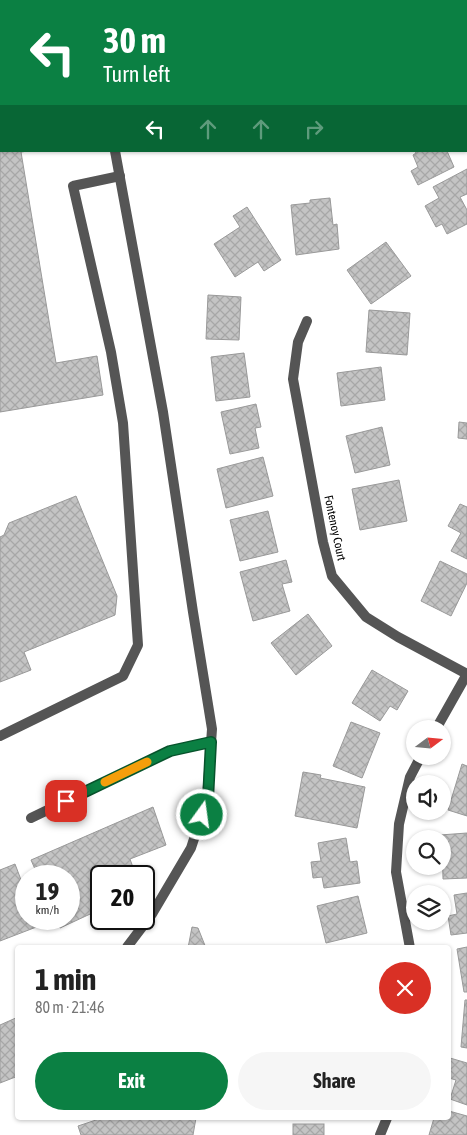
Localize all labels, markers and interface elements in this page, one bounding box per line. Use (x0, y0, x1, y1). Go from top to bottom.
icon: left (20, 20, 85, 85)
text: 30 m (103, 20, 166, 60)
text: Turn left (103, 61, 170, 87)
icon: left (141, 115, 169, 143)
icon: ahead (194, 115, 222, 143)
icon: ahead (247, 115, 275, 143)
icon: right (300, 115, 328, 143)
street label: Fontenoy Court (321, 494, 349, 562)
north arrow (406, 720, 451, 765)
map controls (406, 720, 451, 930)
button: sound (406, 775, 451, 820)
pin (45, 780, 87, 822)
icon: arrive (52, 787, 80, 815)
position arrow (175, 788, 227, 840)
button: search (406, 830, 451, 875)
speed limit sign: 20 (90, 865, 155, 930)
text: 19 (36, 877, 59, 905)
button: layers (406, 885, 451, 930)
text: km/h (36, 903, 59, 917)
text: 1 min (35, 962, 96, 996)
button: close (379, 962, 431, 1014)
text: 80 m · 21:46 (35, 998, 105, 1016)
button: Exit (35, 1052, 228, 1110)
button: Share (238, 1052, 431, 1110)

